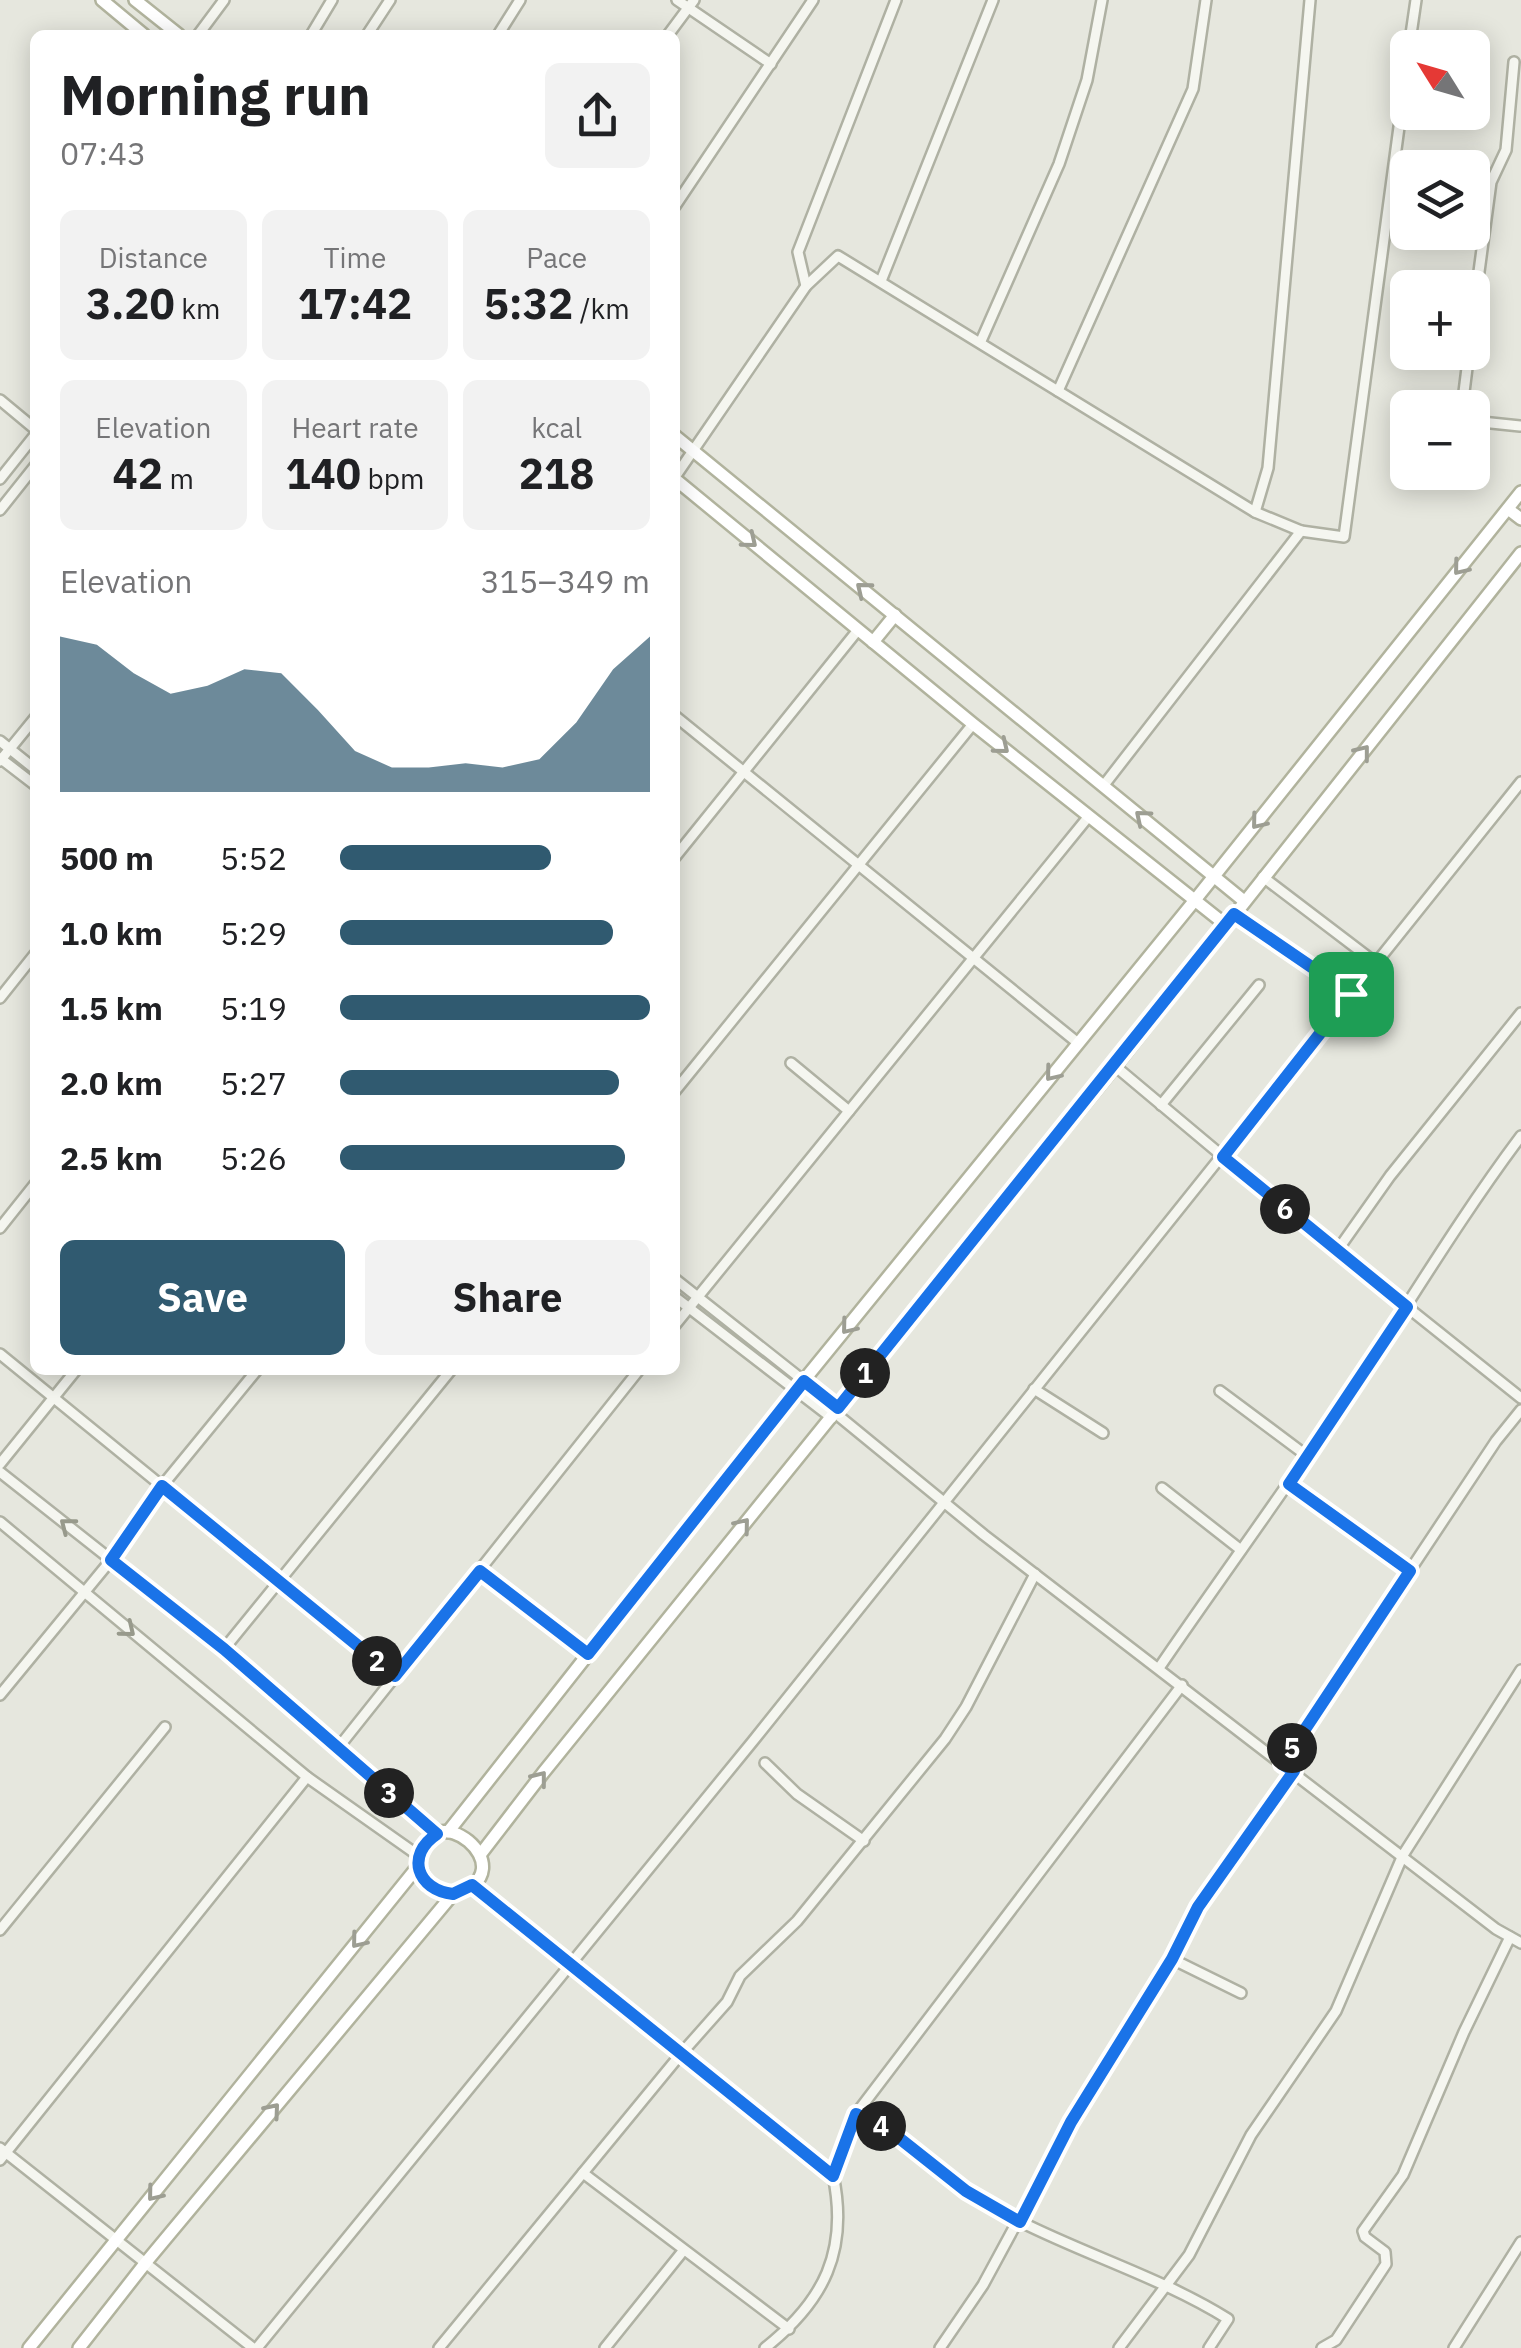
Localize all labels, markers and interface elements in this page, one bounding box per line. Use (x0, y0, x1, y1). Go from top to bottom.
north arrow (1390, 30, 1490, 130)
map controls (1390, 30, 1490, 490)
text: Morning run (60, 59, 371, 130)
button: share (545, 63, 650, 168)
text: 07:43 (60, 132, 146, 174)
button: layers (1390, 150, 1490, 250)
text: Distance (99, 239, 208, 276)
text: Time (324, 239, 386, 276)
text: Pace (526, 239, 587, 276)
button: + (1390, 270, 1490, 370)
text: 3.20 (86, 276, 175, 331)
text: 17:42 (298, 276, 412, 331)
text: 5:32 (484, 276, 573, 331)
text: km (175, 290, 221, 327)
text: /km (573, 290, 630, 327)
button: − (1390, 390, 1490, 490)
text: Elevation (95, 409, 211, 446)
text: Heart rate (291, 409, 419, 446)
text: kcal (531, 409, 582, 446)
text: 42 (113, 446, 163, 501)
text: 140 (285, 446, 361, 501)
text: 218 (519, 446, 594, 501)
text: m (163, 460, 194, 497)
text: bpm (361, 460, 425, 497)
one-way arrow (739, 529, 757, 547)
one-way arrow (1454, 557, 1472, 575)
text: Elevation (60, 560, 193, 602)
text: 315–349 m (480, 560, 650, 602)
one-way arrow (857, 583, 875, 601)
one-way arrow (990, 735, 1008, 753)
one-way arrow (1351, 746, 1369, 764)
one-way arrow (1135, 811, 1153, 829)
one-way arrow (1252, 811, 1270, 829)
text: 500 m (60, 837, 154, 879)
text: 5:52 (220, 837, 287, 879)
text: 1.0 km (60, 912, 163, 954)
text: 5:29 (220, 912, 287, 954)
pin (1309, 952, 1394, 1037)
icon: arrive (1324, 967, 1379, 1022)
text: 1.5 km (60, 987, 163, 1029)
text: 5:19 (220, 987, 287, 1029)
text: 2.0 km (60, 1062, 163, 1104)
text: 5:27 (220, 1062, 287, 1104)
one-way arrow (1046, 1063, 1064, 1081)
text: 2.5 km (60, 1137, 163, 1179)
text: 5:26 (220, 1137, 287, 1179)
pin: 6 (1260, 1184, 1310, 1234)
text: 6 (1277, 1190, 1293, 1227)
button: Save (60, 1240, 345, 1355)
button: Share (365, 1240, 650, 1355)
one-way arrow (842, 1315, 860, 1333)
pin: 1 (840, 1348, 890, 1398)
text: 1 (857, 1354, 873, 1391)
one-way arrow (732, 1518, 749, 1536)
one-way arrow (60, 1519, 78, 1537)
one-way arrow (116, 1618, 134, 1636)
pin: 2 (352, 1636, 402, 1686)
text: 2 (369, 1642, 385, 1679)
pin: 5 (1267, 1723, 1317, 1773)
text: 5 (1284, 1729, 1300, 1766)
pin: 3 (364, 1768, 414, 1818)
one-way arrow (528, 1771, 545, 1789)
text: 3 (381, 1774, 397, 1811)
one-way arrow (352, 1930, 369, 1948)
pin: 4 (856, 2101, 906, 2151)
one-way arrow (261, 2103, 279, 2121)
text: 4 (873, 2107, 889, 2144)
one-way arrow (148, 2183, 166, 2201)

